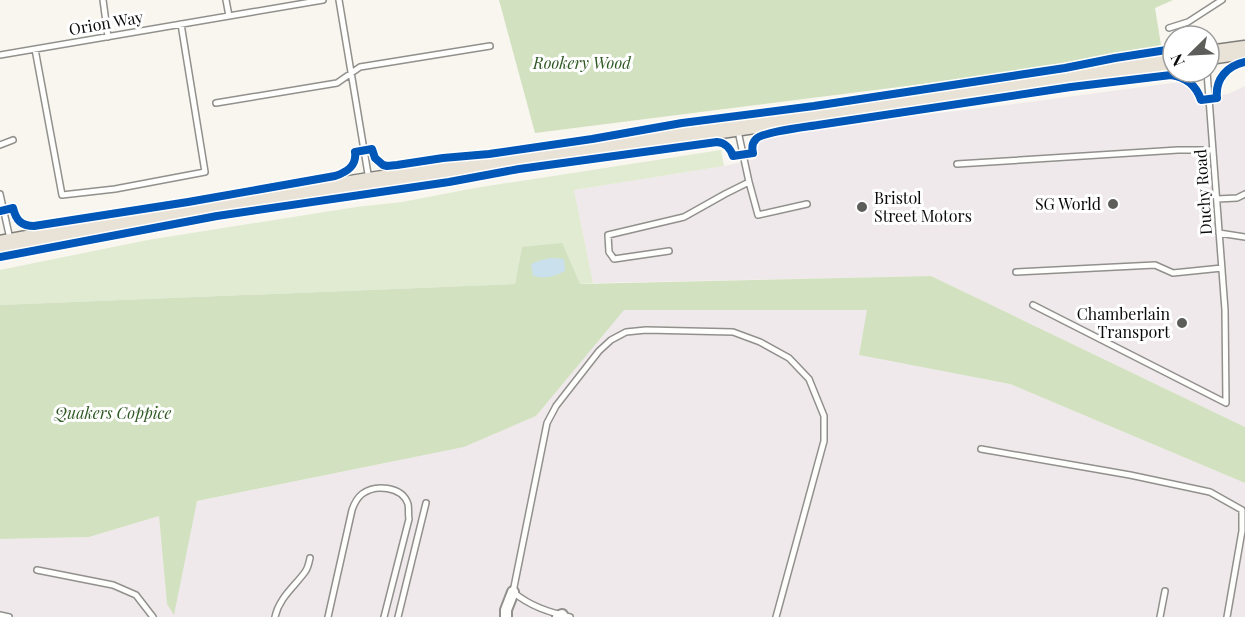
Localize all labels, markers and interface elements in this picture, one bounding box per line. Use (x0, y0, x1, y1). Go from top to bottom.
street label: Orion Way (67, 6, 145, 39)
north arrow (1161, 24, 1221, 84)
text: N (1165, 50, 1189, 70)
park label: Rookery Wood (532, 52, 632, 73)
street label: Duchy Road (1189, 148, 1216, 236)
place label: Bristol Street Motors (874, 187, 972, 226)
place label: SG World (1035, 193, 1101, 214)
marker: SG World (1106, 197, 1120, 211)
marker: Bristol Street Motors (855, 200, 869, 214)
place label: Chamberlain Transport (1077, 303, 1170, 342)
marker: Chamberlain Transport (1175, 316, 1189, 330)
park label: Quakers Coppice (54, 402, 172, 423)

